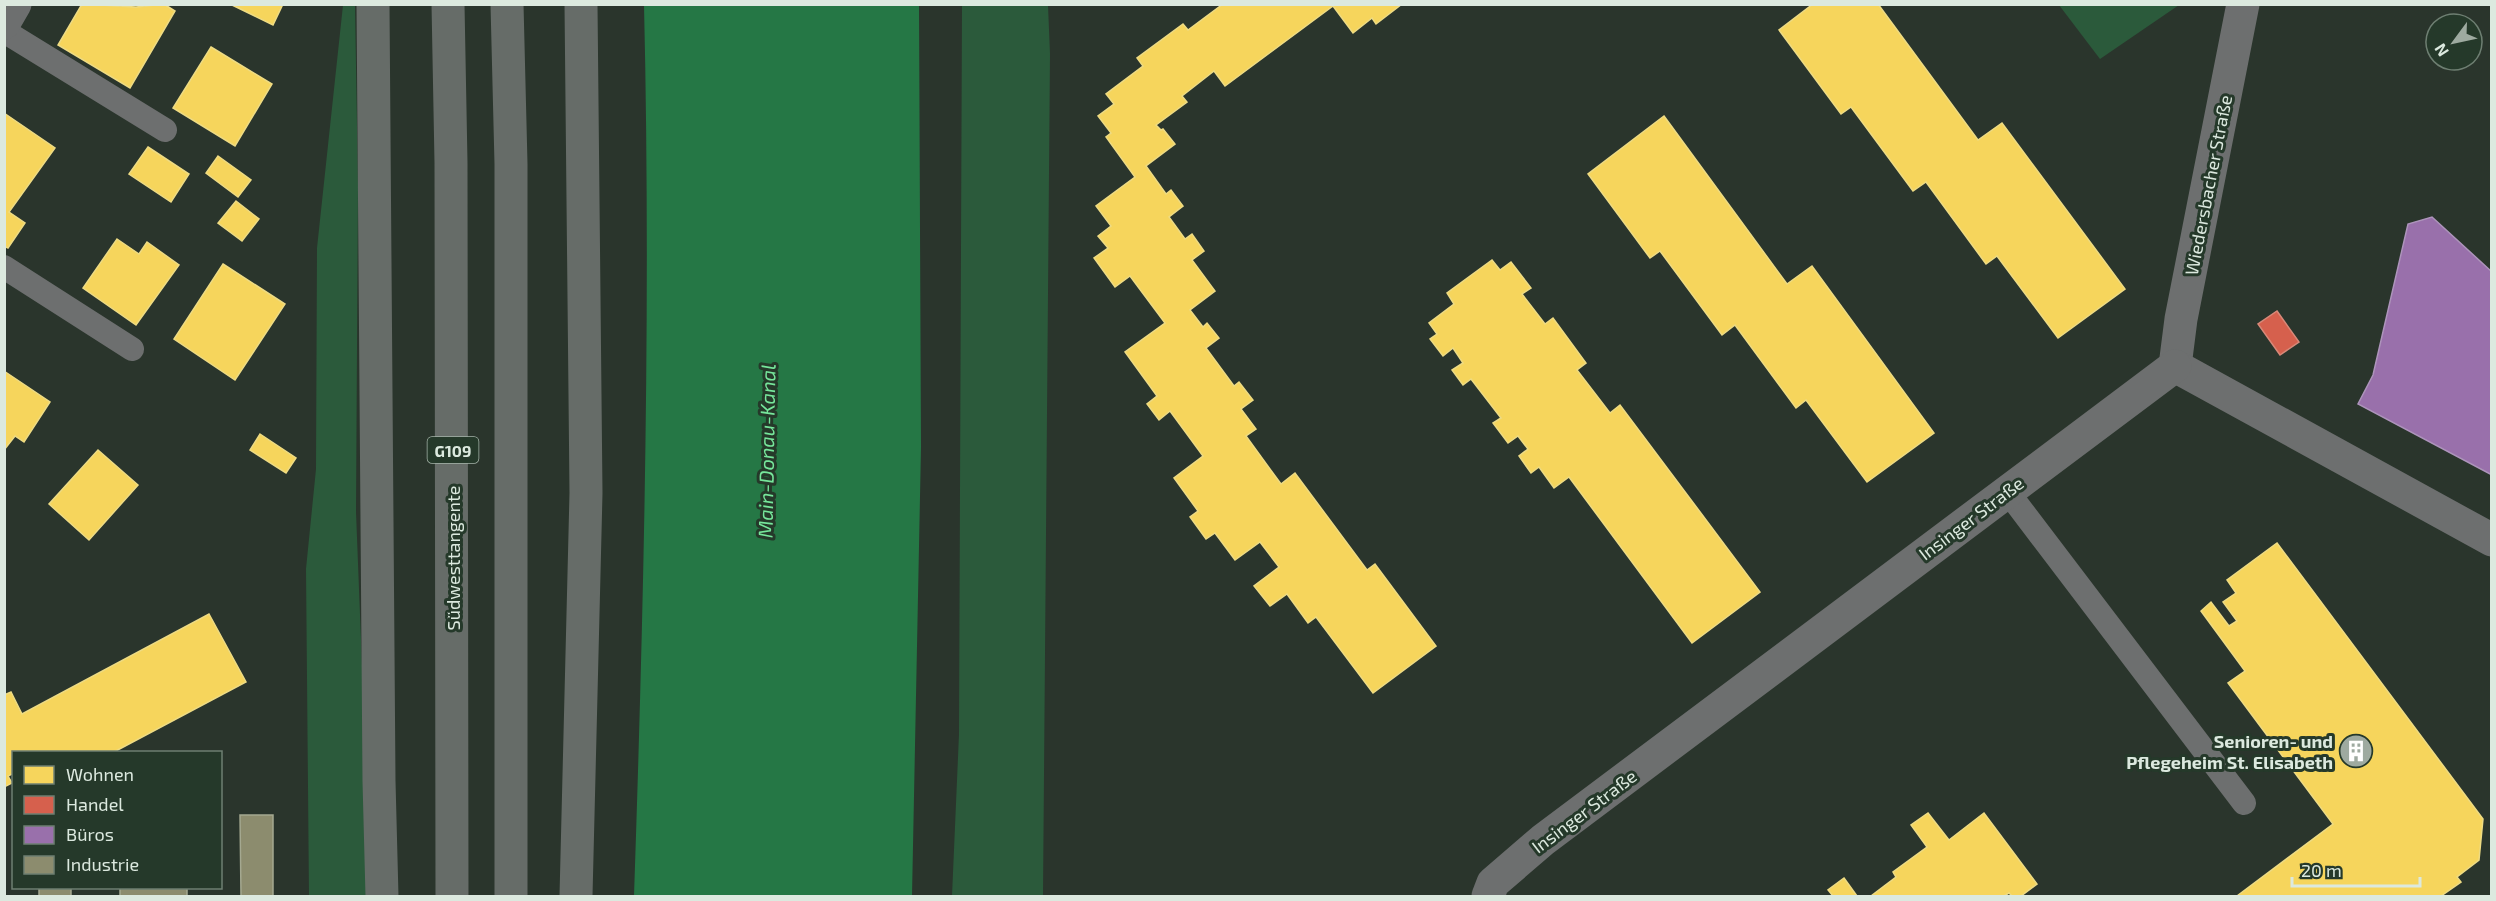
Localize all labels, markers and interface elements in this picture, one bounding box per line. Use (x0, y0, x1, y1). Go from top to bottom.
north arrow (2424, 12, 2484, 72)
text: N (2430, 40, 2452, 60)
street label: Wiedersbacher Straße (2180, 93, 2236, 277)
water label: Main-Donau-Kanal (752, 364, 780, 538)
road number: G109 (428, 437, 478, 463)
street label: Insinger Straße (1914, 471, 2028, 565)
street label: Südwesttangente (442, 486, 464, 630)
place label: Senioren- und Pflegeheim St. Elisabeth (2126, 730, 2333, 773)
building icon: Senioren- und Pflegeheim St. Elisabeth (2338, 733, 2374, 769)
legend (12, 751, 222, 889)
text: Wohnen (66, 763, 134, 785)
street label: Insinger Straße (1527, 764, 1641, 858)
text: Handel (66, 793, 124, 815)
text: Büros (66, 823, 114, 845)
scale bar (2292, 850, 2420, 888)
text: Industrie (66, 853, 139, 875)
text: 20 m (2301, 859, 2342, 881)

